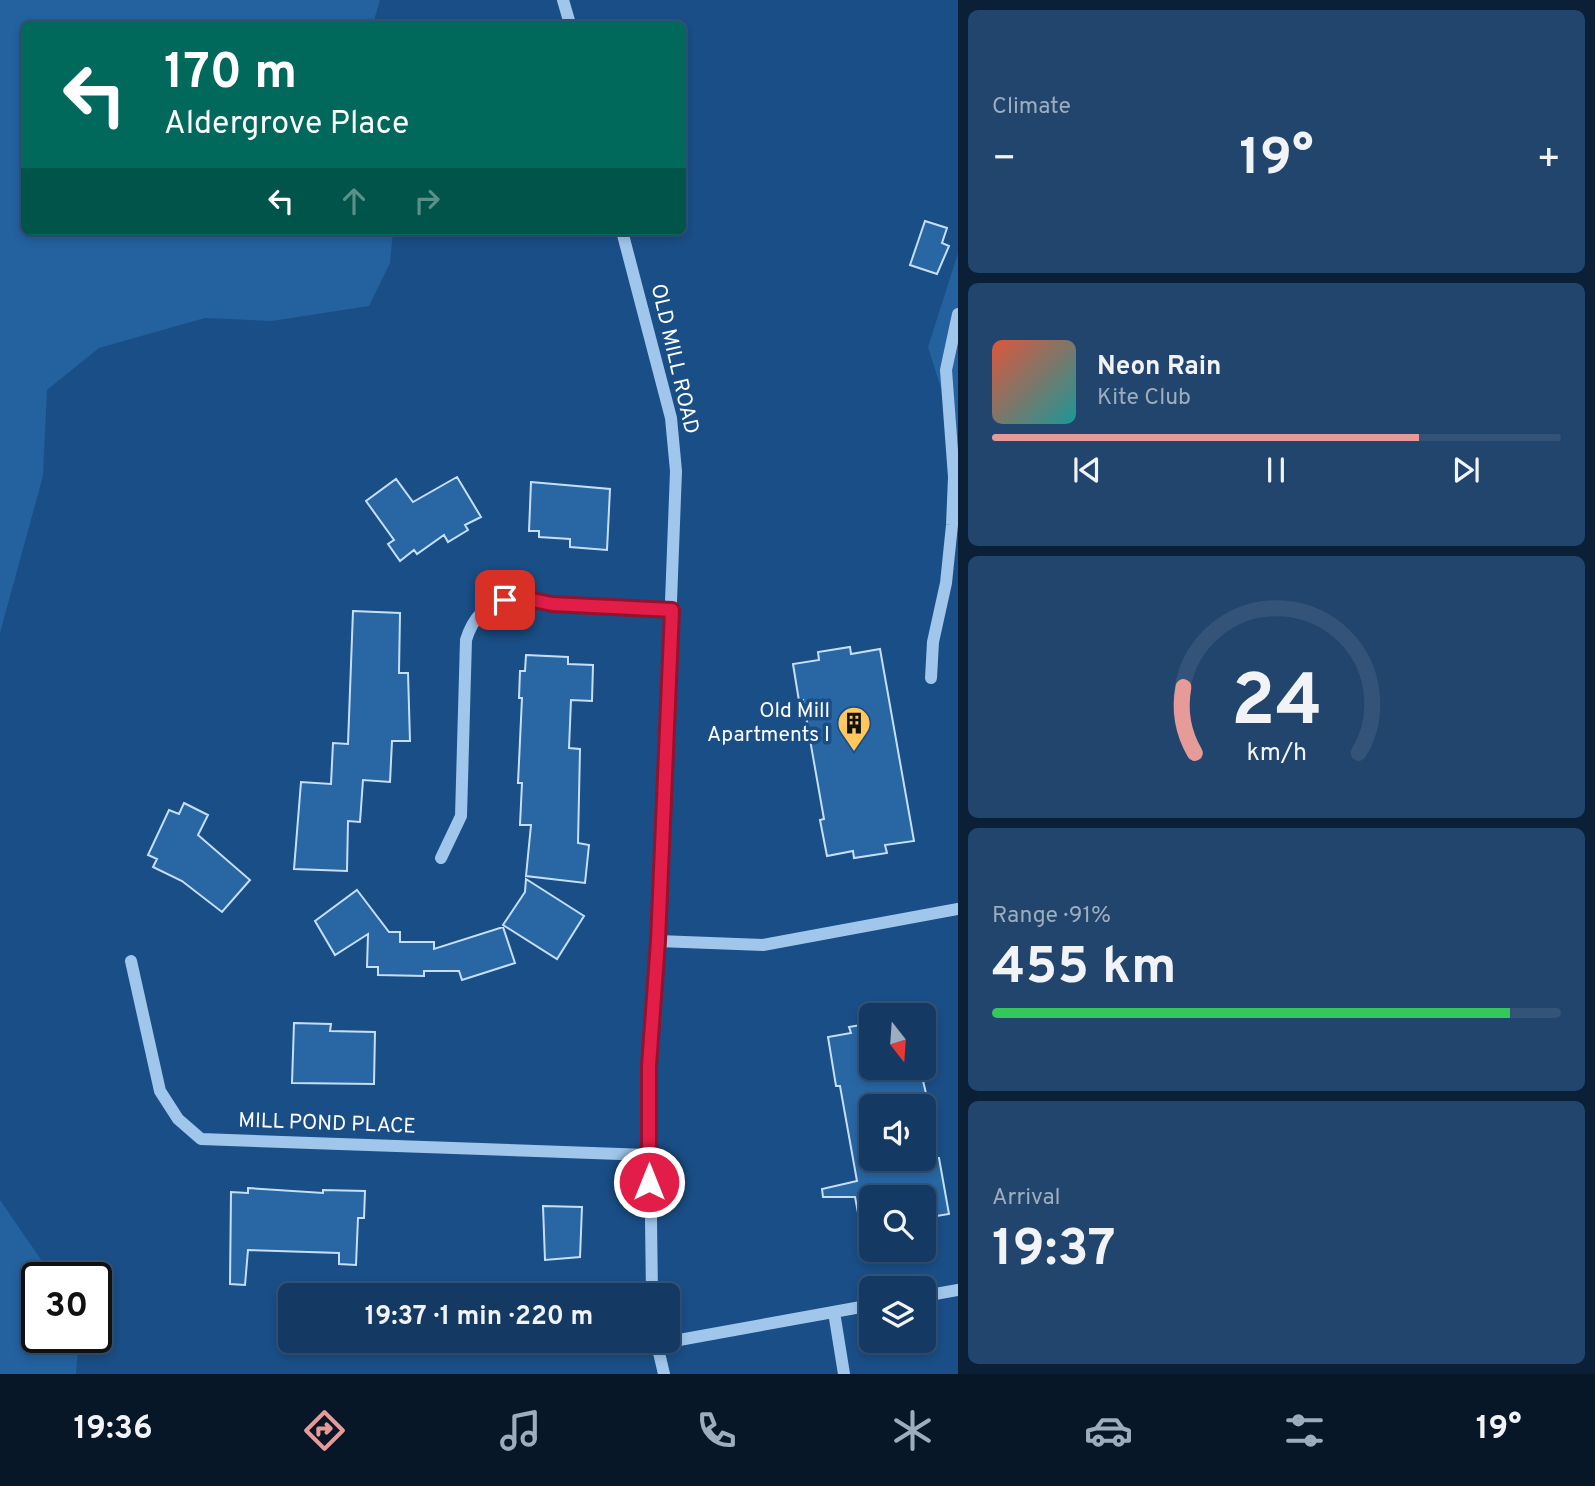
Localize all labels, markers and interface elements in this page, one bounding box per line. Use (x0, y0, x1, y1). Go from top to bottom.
text: 170 m (164, 44, 297, 106)
icon: left (49, 49, 140, 140)
text: Climate (992, 93, 1071, 122)
text: Aldergrove Place (164, 105, 409, 145)
text: 19° (1239, 127, 1314, 193)
text: − (992, 136, 1017, 185)
text: + (1536, 136, 1561, 185)
icon: left (262, 182, 300, 220)
icon: ahead (335, 182, 373, 220)
icon: right (408, 182, 446, 220)
street label: OLD MILL ROAD (644, 281, 704, 437)
text: Neon Rain (1097, 351, 1222, 384)
text: Kite Club (1097, 384, 1191, 413)
icon: previous (1068, 451, 1106, 489)
icon: pause (1257, 451, 1295, 489)
icon: next (1447, 451, 1485, 489)
pin (475, 570, 535, 630)
icon: arrive (486, 581, 524, 619)
text: 24 (1231, 659, 1322, 751)
place label: Old Mill Apartments I (707, 698, 830, 749)
building icon: Old Mill Apartments I (835, 704, 873, 753)
text: km/h (1246, 738, 1307, 770)
text: Range · 91% (992, 902, 1111, 931)
text: 455 km (992, 936, 1177, 1002)
north arrow (859, 1003, 936, 1080)
map controls (859, 1003, 936, 1353)
button: sound (859, 1094, 936, 1171)
street label: MILL POND PLACE (238, 1107, 416, 1141)
position arrow (612, 1145, 686, 1219)
text: Arrival (992, 1184, 1061, 1213)
button: search (859, 1185, 936, 1262)
text: 19:37 (992, 1218, 1116, 1284)
speed limit sign: 30 (21, 1262, 112, 1353)
button: layers (859, 1276, 936, 1353)
text: 19:37 · 1 min · 220 m (365, 1301, 593, 1334)
icon: directions (300, 1406, 349, 1455)
icon: music (496, 1406, 545, 1455)
icon: phone (692, 1406, 741, 1455)
icon: climate (888, 1406, 937, 1455)
icon: car (1084, 1406, 1133, 1455)
icon: filters (1280, 1406, 1329, 1455)
text: 19:36 (74, 1410, 153, 1450)
text: 19° (1476, 1410, 1521, 1450)

